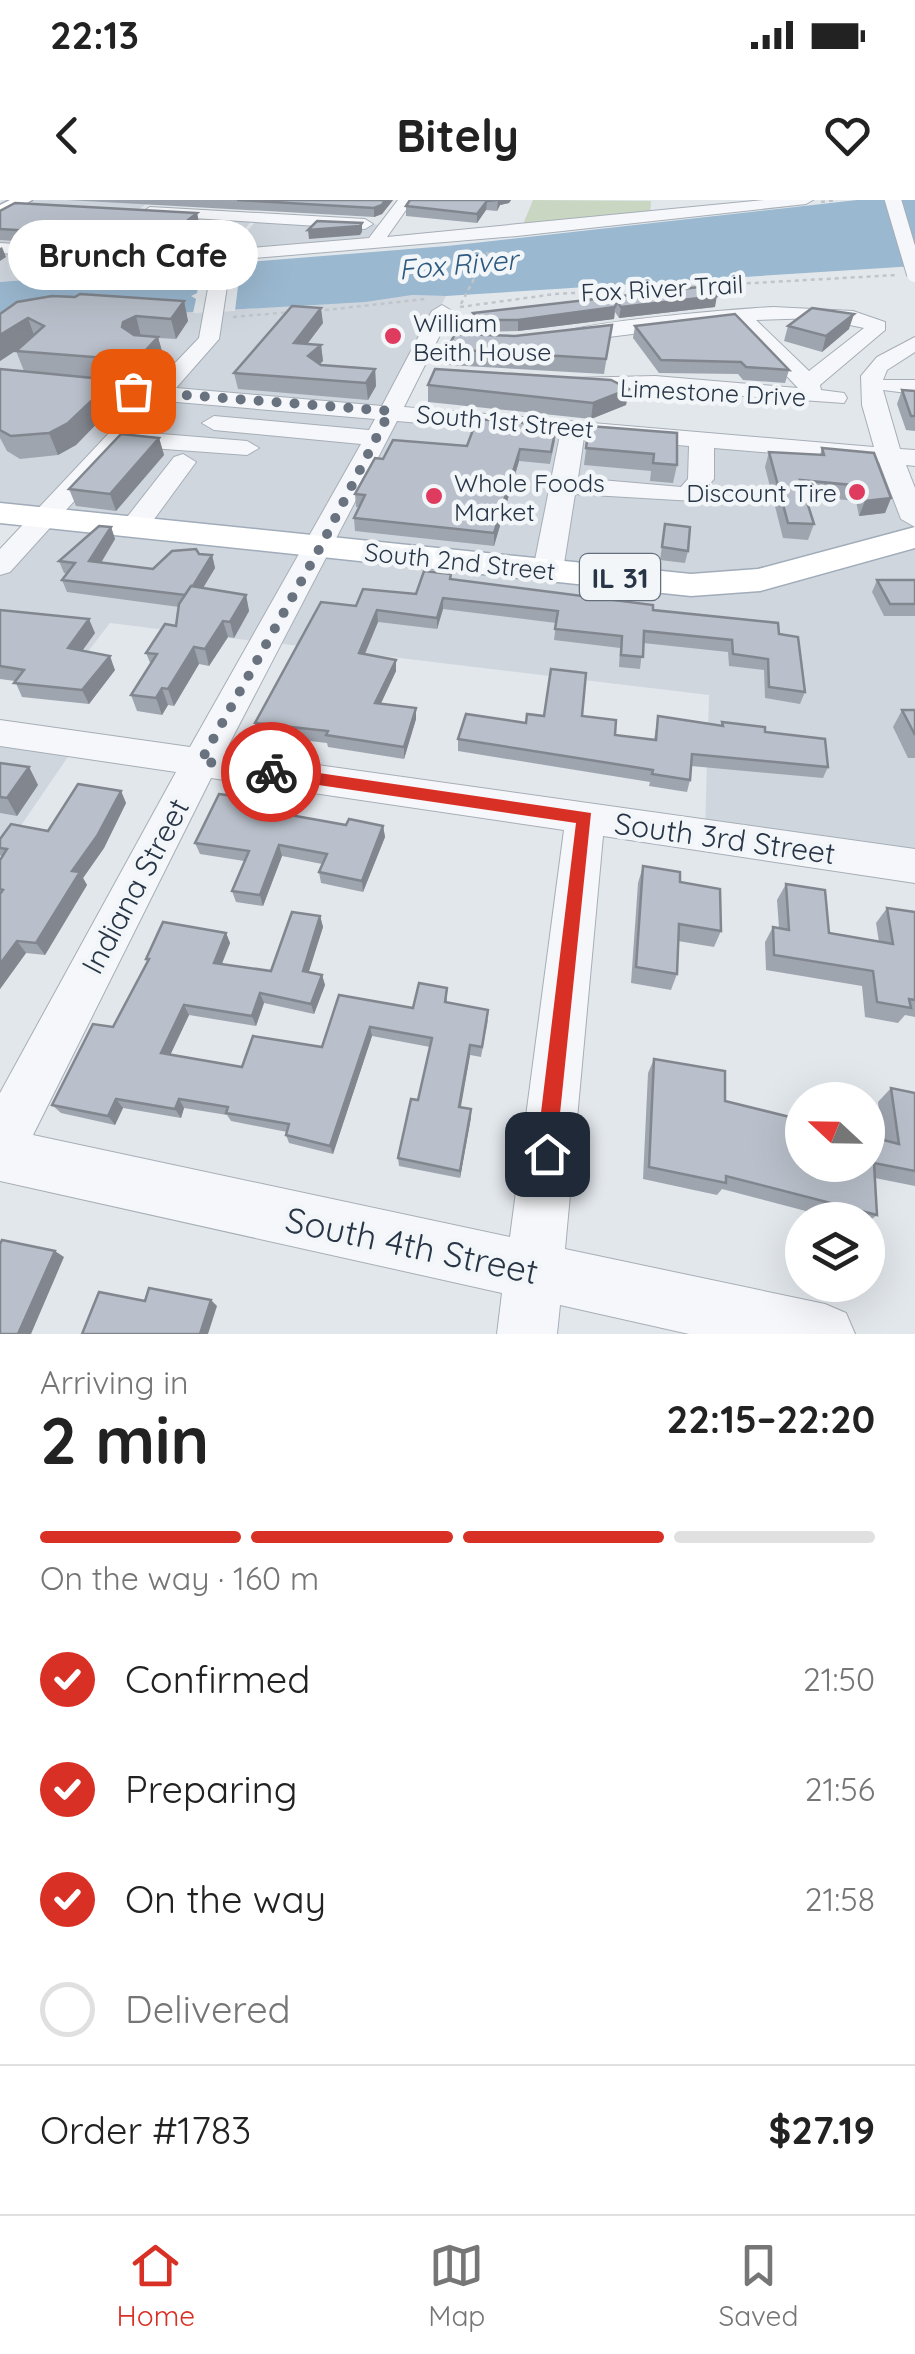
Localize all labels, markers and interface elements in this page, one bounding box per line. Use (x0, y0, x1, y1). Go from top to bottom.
text: 22:13 (50, 11, 139, 59)
text: Bitely (396, 107, 519, 163)
icon: back (40, 108, 95, 163)
icon: heart (820, 108, 875, 163)
callout: Brunch Cafe (8, 221, 258, 291)
text: Brunch Cafe (38, 235, 228, 275)
water label: Fox River (397, 241, 522, 287)
street label: Fox River Trail (580, 268, 744, 308)
place label: William Beith House (413, 307, 551, 367)
marker: William Beith House (382, 325, 404, 347)
pin (91, 349, 176, 434)
icon: bag (106, 364, 161, 419)
street label: Limestone Drive (619, 372, 807, 412)
street label: South 1st Street (415, 398, 595, 444)
place label: Whole Foods Market (454, 467, 605, 527)
place label: Discount Tire (686, 477, 837, 508)
marker: Discount Tire (846, 481, 868, 503)
marker: Whole Foods Market (423, 485, 445, 507)
street label: South 2nd Street (363, 536, 557, 586)
road number: IL 31 (580, 554, 660, 600)
courier (221, 722, 321, 822)
icon: bike (244, 745, 299, 800)
street label: Indiana Street (73, 792, 197, 980)
street label: South 3rd Street (612, 804, 838, 872)
north arrow (785, 1082, 885, 1182)
map controls (785, 1082, 885, 1302)
pin (505, 1112, 590, 1197)
icon: home (520, 1127, 575, 1182)
street label: South 4th Street (282, 1197, 542, 1293)
button: layers (785, 1202, 885, 1302)
text: Arriving in (40, 1362, 189, 1402)
text: 22:15–22:20 (667, 1395, 875, 1443)
text: 2 min (40, 1399, 209, 1480)
text: On the way · 160 m (40, 1558, 319, 1598)
icon: check (40, 1652, 95, 1707)
text: Confirmed (125, 1655, 310, 1703)
text: 21:50 (803, 1659, 875, 1699)
icon: check (40, 1762, 95, 1817)
text: Preparing (125, 1765, 297, 1813)
text: 21:56 (805, 1769, 875, 1809)
icon: check (40, 1872, 95, 1927)
text: On the way (125, 1875, 326, 1923)
text: 21:58 (805, 1879, 875, 1919)
text: Delivered (125, 1985, 291, 2033)
text: Order #1783 (40, 2106, 251, 2154)
text: $27.19 (769, 2106, 875, 2154)
tab: Home (117, 2238, 195, 2333)
tab: Map (428, 2238, 485, 2333)
tab: Saved (719, 2238, 798, 2333)

